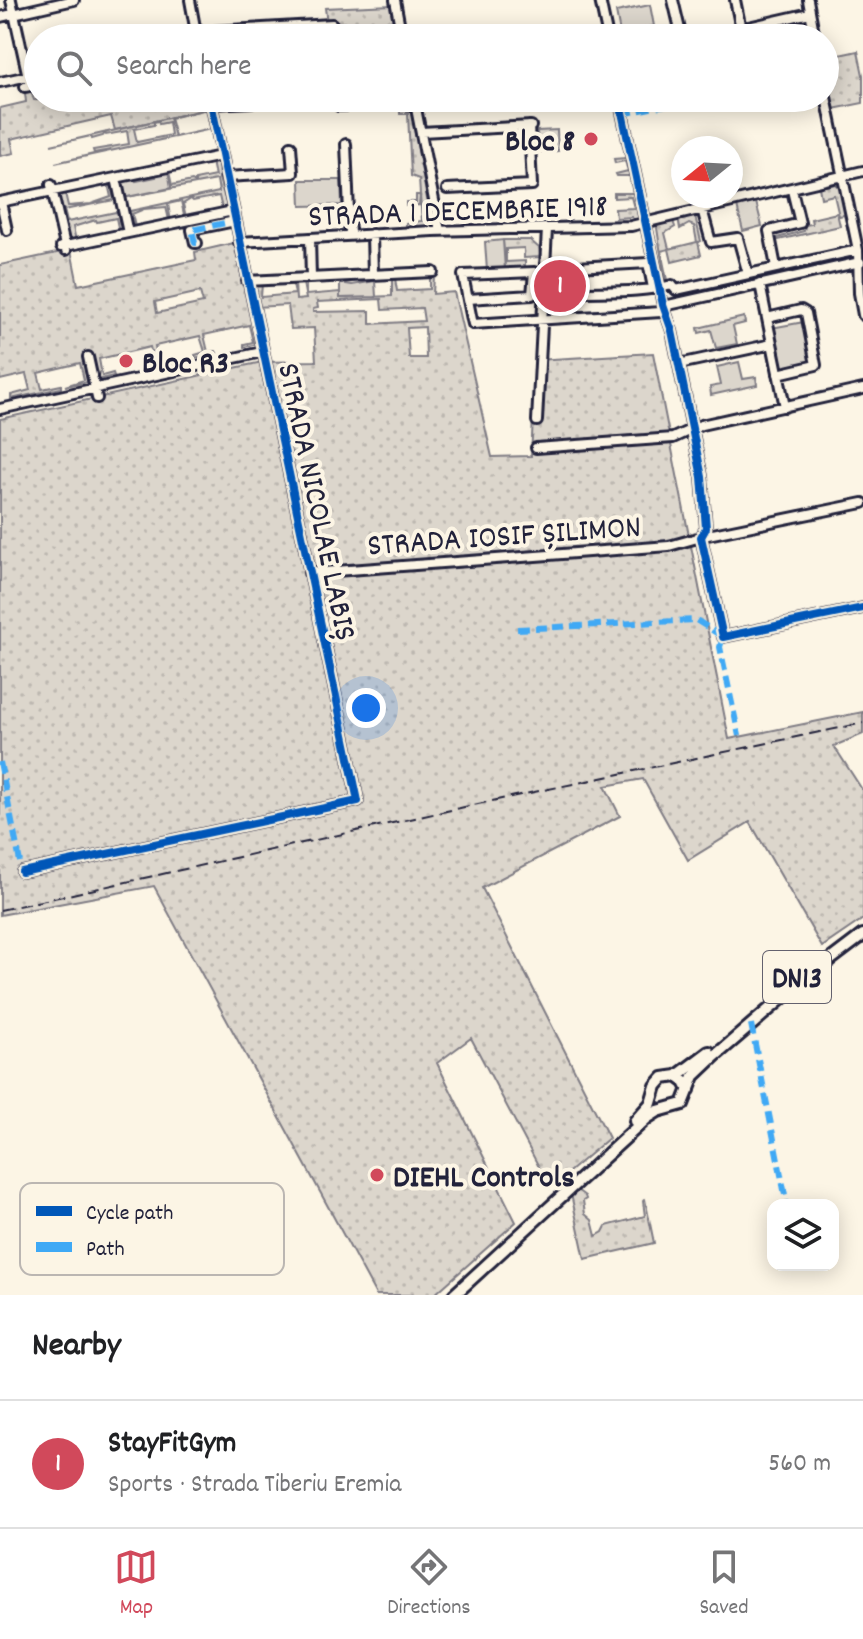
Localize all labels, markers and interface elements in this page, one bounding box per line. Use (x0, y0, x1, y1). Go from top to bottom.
search box (24, 24, 839, 112)
icon: search (52, 46, 96, 90)
text: Search here (116, 47, 252, 90)
place label: Bloc 8 (505, 121, 575, 167)
marker: Bloc 8 (582, 130, 600, 148)
north arrow (671, 136, 743, 208)
street label: STRADA 1 DECEMBRIE 1918 (308, 186, 609, 242)
pin: 1 (534, 256, 586, 316)
place label: Bloc R3 (142, 343, 229, 389)
marker: Bloc R3 (117, 352, 135, 370)
street label: STRADA NICOLAE LABIȘ (262, 359, 366, 645)
street label: STRADA IOSIF ȘILIMON (366, 506, 643, 571)
your location (346, 688, 386, 728)
road number: DN13 (763, 951, 831, 1003)
place label: DIEHL Controls (393, 1157, 575, 1203)
marker: DIEHL Controls (368, 1166, 386, 1184)
legend (20, 1183, 284, 1275)
text: Cycle path (86, 1199, 173, 1230)
map controls (767, 1199, 839, 1271)
button: layers (767, 1199, 839, 1271)
text: Path (86, 1235, 125, 1266)
text: Nearby (32, 1323, 121, 1372)
text: StayFitGym (108, 1424, 236, 1467)
text: 1 (55, 1446, 61, 1483)
text: 560 m (768, 1446, 831, 1483)
text: Sports · Strada Tiberiu Eremia (108, 1467, 401, 1504)
tab: Map (114, 1545, 158, 1624)
tab: Directions (387, 1545, 471, 1624)
tab: Saved (699, 1545, 749, 1624)

